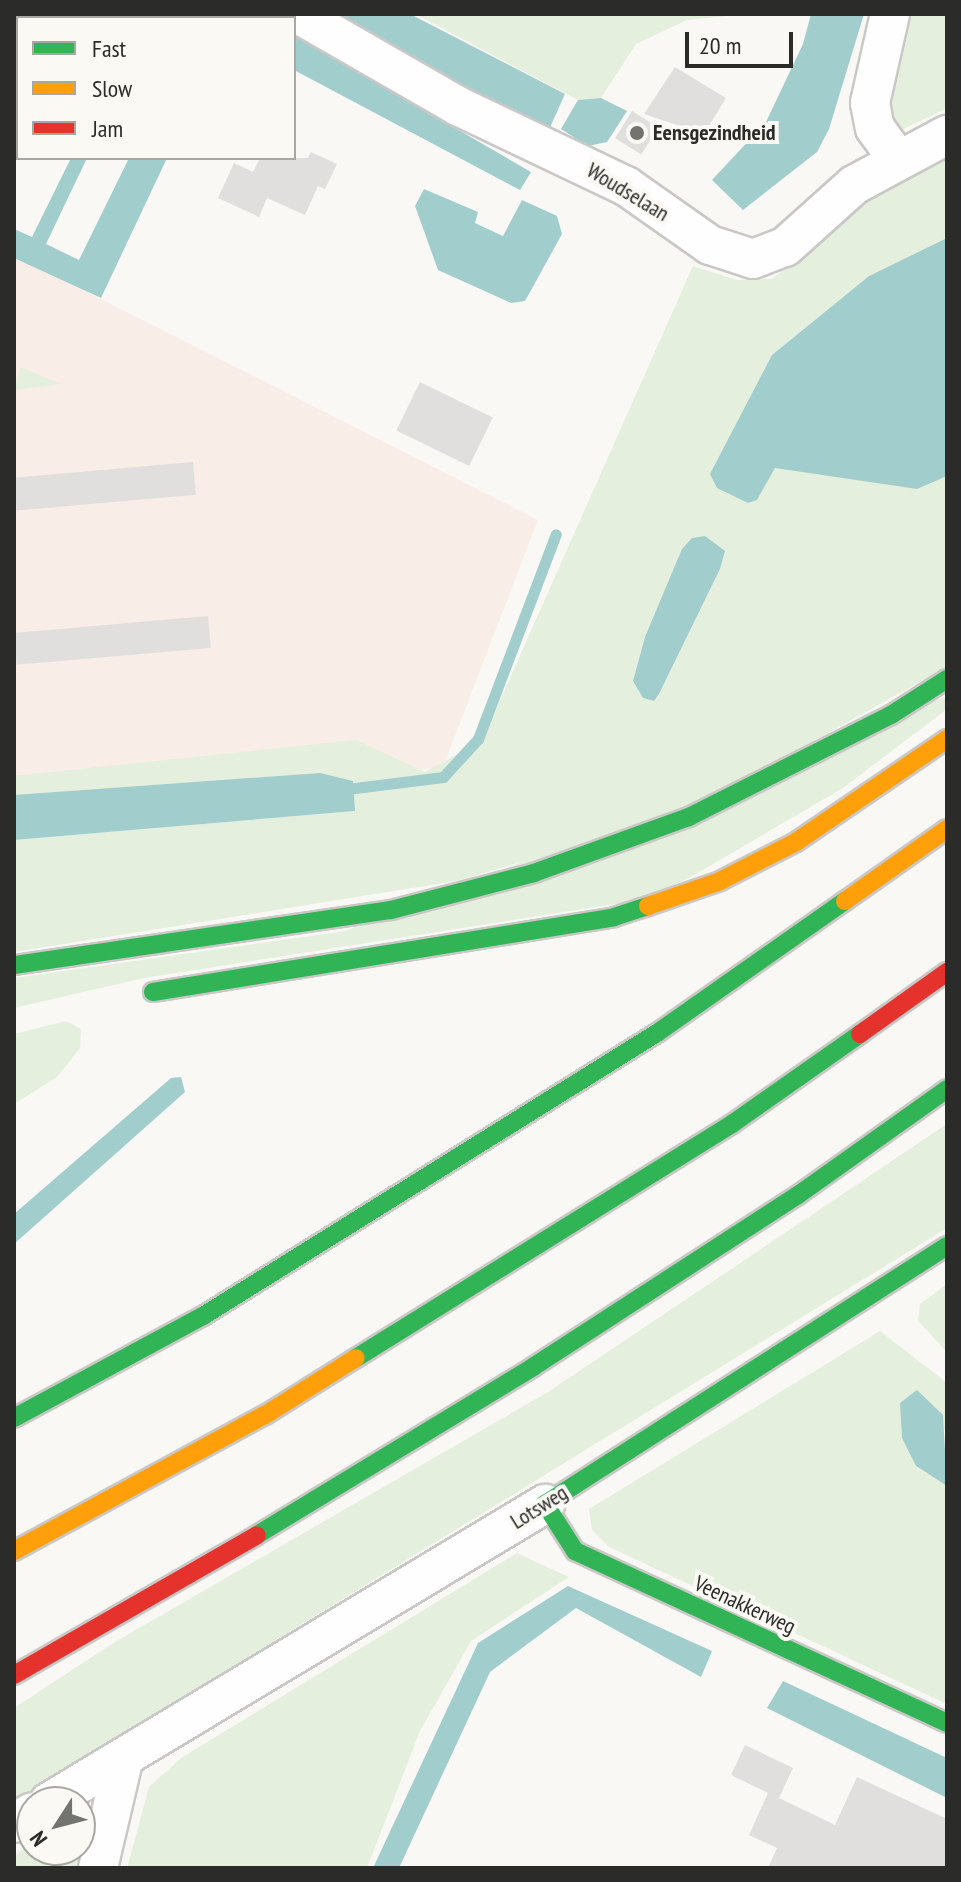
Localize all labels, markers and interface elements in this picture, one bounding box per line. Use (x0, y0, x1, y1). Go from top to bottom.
legend (16, 16, 296, 160)
scale bar (689, 16, 797, 66)
text: 20 m (699, 30, 741, 61)
text: Fast (92, 33, 126, 64)
text: Slow (92, 73, 132, 104)
text: Jam (92, 113, 123, 144)
place label: Eensgezindheid (653, 120, 776, 146)
marker: Eensgezindheid (628, 124, 646, 142)
street label: Woudselaan (582, 157, 674, 227)
street label: Lotsweg (506, 1479, 572, 1535)
street label: Veenakkerweg (690, 1570, 800, 1640)
north arrow (16, 1786, 96, 1866)
text: N (23, 1826, 53, 1852)

